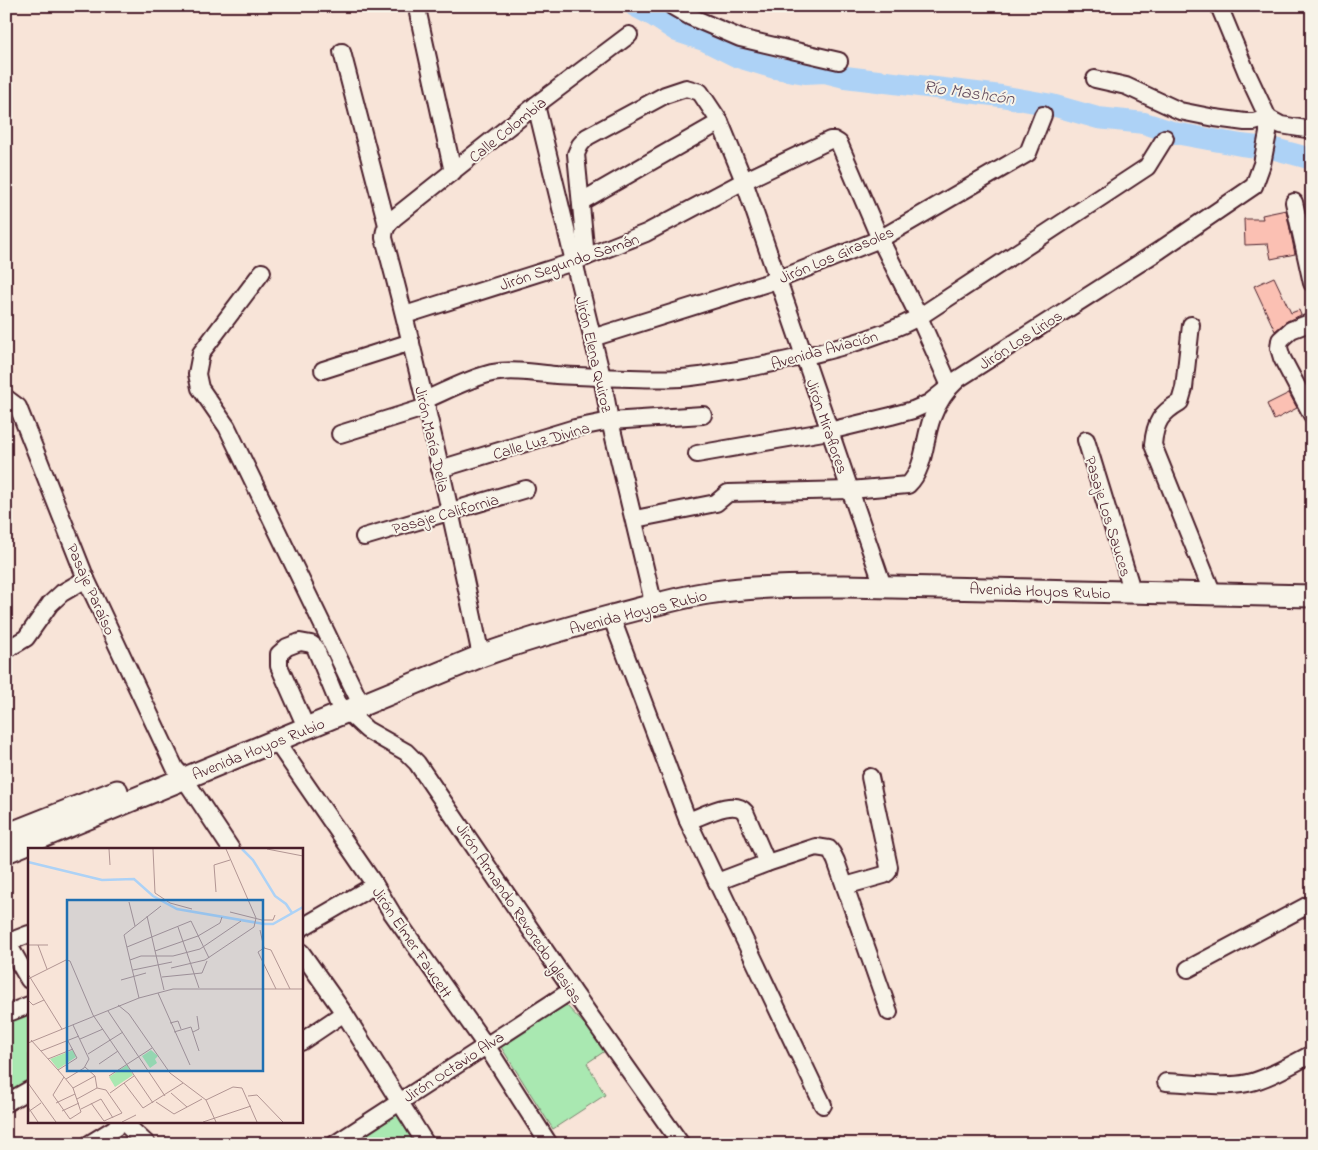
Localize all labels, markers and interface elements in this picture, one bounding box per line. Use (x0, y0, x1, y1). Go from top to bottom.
water label: Río Mashcón (922, 75, 1017, 113)
street label: Calle Colombia (464, 92, 552, 169)
street label: Jirón Los Girasoles (776, 221, 898, 291)
street label: Jirón Segundo Samán (497, 228, 643, 298)
street label: Jirón Elena Quiroz (568, 294, 618, 415)
street label: Jirón Los Lirios (975, 305, 1068, 377)
street label: Avenida Aviación (768, 325, 881, 377)
street label: Jirón Miraflores (799, 376, 854, 477)
street label: Jirón María Delia (407, 384, 455, 495)
street label: Calle Luz Divina (490, 417, 593, 467)
street label: Pasaje Los Sauces (1077, 453, 1137, 580)
street label: Pasaje California (389, 488, 502, 542)
street label: Pasaje Paraíso (59, 540, 121, 639)
street label: Avenida Hoyos Rubio (969, 578, 1111, 606)
street label: Avenida Hoyos Rubio (567, 584, 710, 642)
street label: Avenida Hoyos Rubio (189, 712, 329, 787)
street label: Jirón Armando Revoredo Iglesias (449, 819, 588, 1009)
inset map (28, 848, 302, 1122)
street label: Jirón Elmer Faucett (365, 883, 458, 1004)
street label: Jirón Octavio Alva (399, 1026, 509, 1109)

